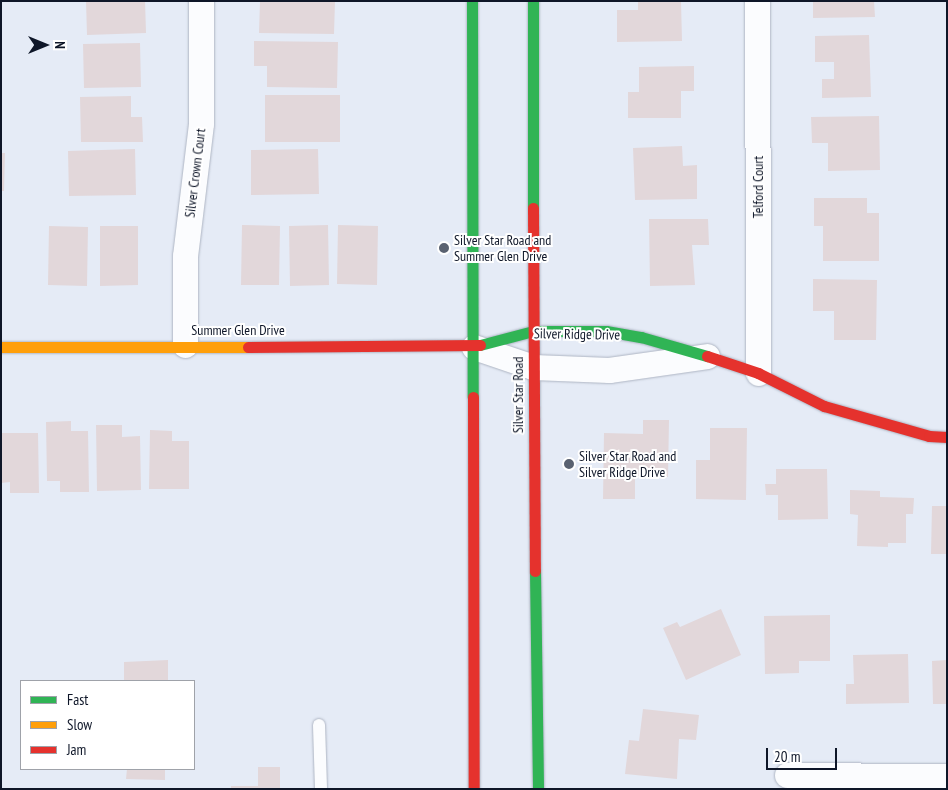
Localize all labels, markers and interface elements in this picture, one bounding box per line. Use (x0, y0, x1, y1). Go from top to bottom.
north arrow (20, 20, 70, 70)
text: N (51, 41, 69, 49)
street label: Silver Crown Court (181, 127, 209, 219)
street label: Telford Court (750, 156, 766, 218)
place label: Silver Star Road and Summer Glen Drive (454, 232, 551, 264)
marker: Silver Star Road and Summer Glen Drive (438, 242, 450, 254)
street label: Summer Glen Drive (191, 322, 285, 338)
street label: Silver Ridge Drive (534, 325, 620, 343)
street label: Silver Star Road (510, 357, 526, 433)
place label: Silver Star Road and Silver Ridge Drive (579, 448, 676, 481)
marker: Silver Star Road and Silver Ridge Drive (563, 458, 575, 470)
legend (20, 680, 195, 770)
text: Fast (67, 690, 88, 709)
text: Slow (67, 715, 92, 734)
scale bar (768, 738, 839, 770)
text: Jam (67, 740, 86, 759)
text: 20 m (774, 747, 800, 766)

